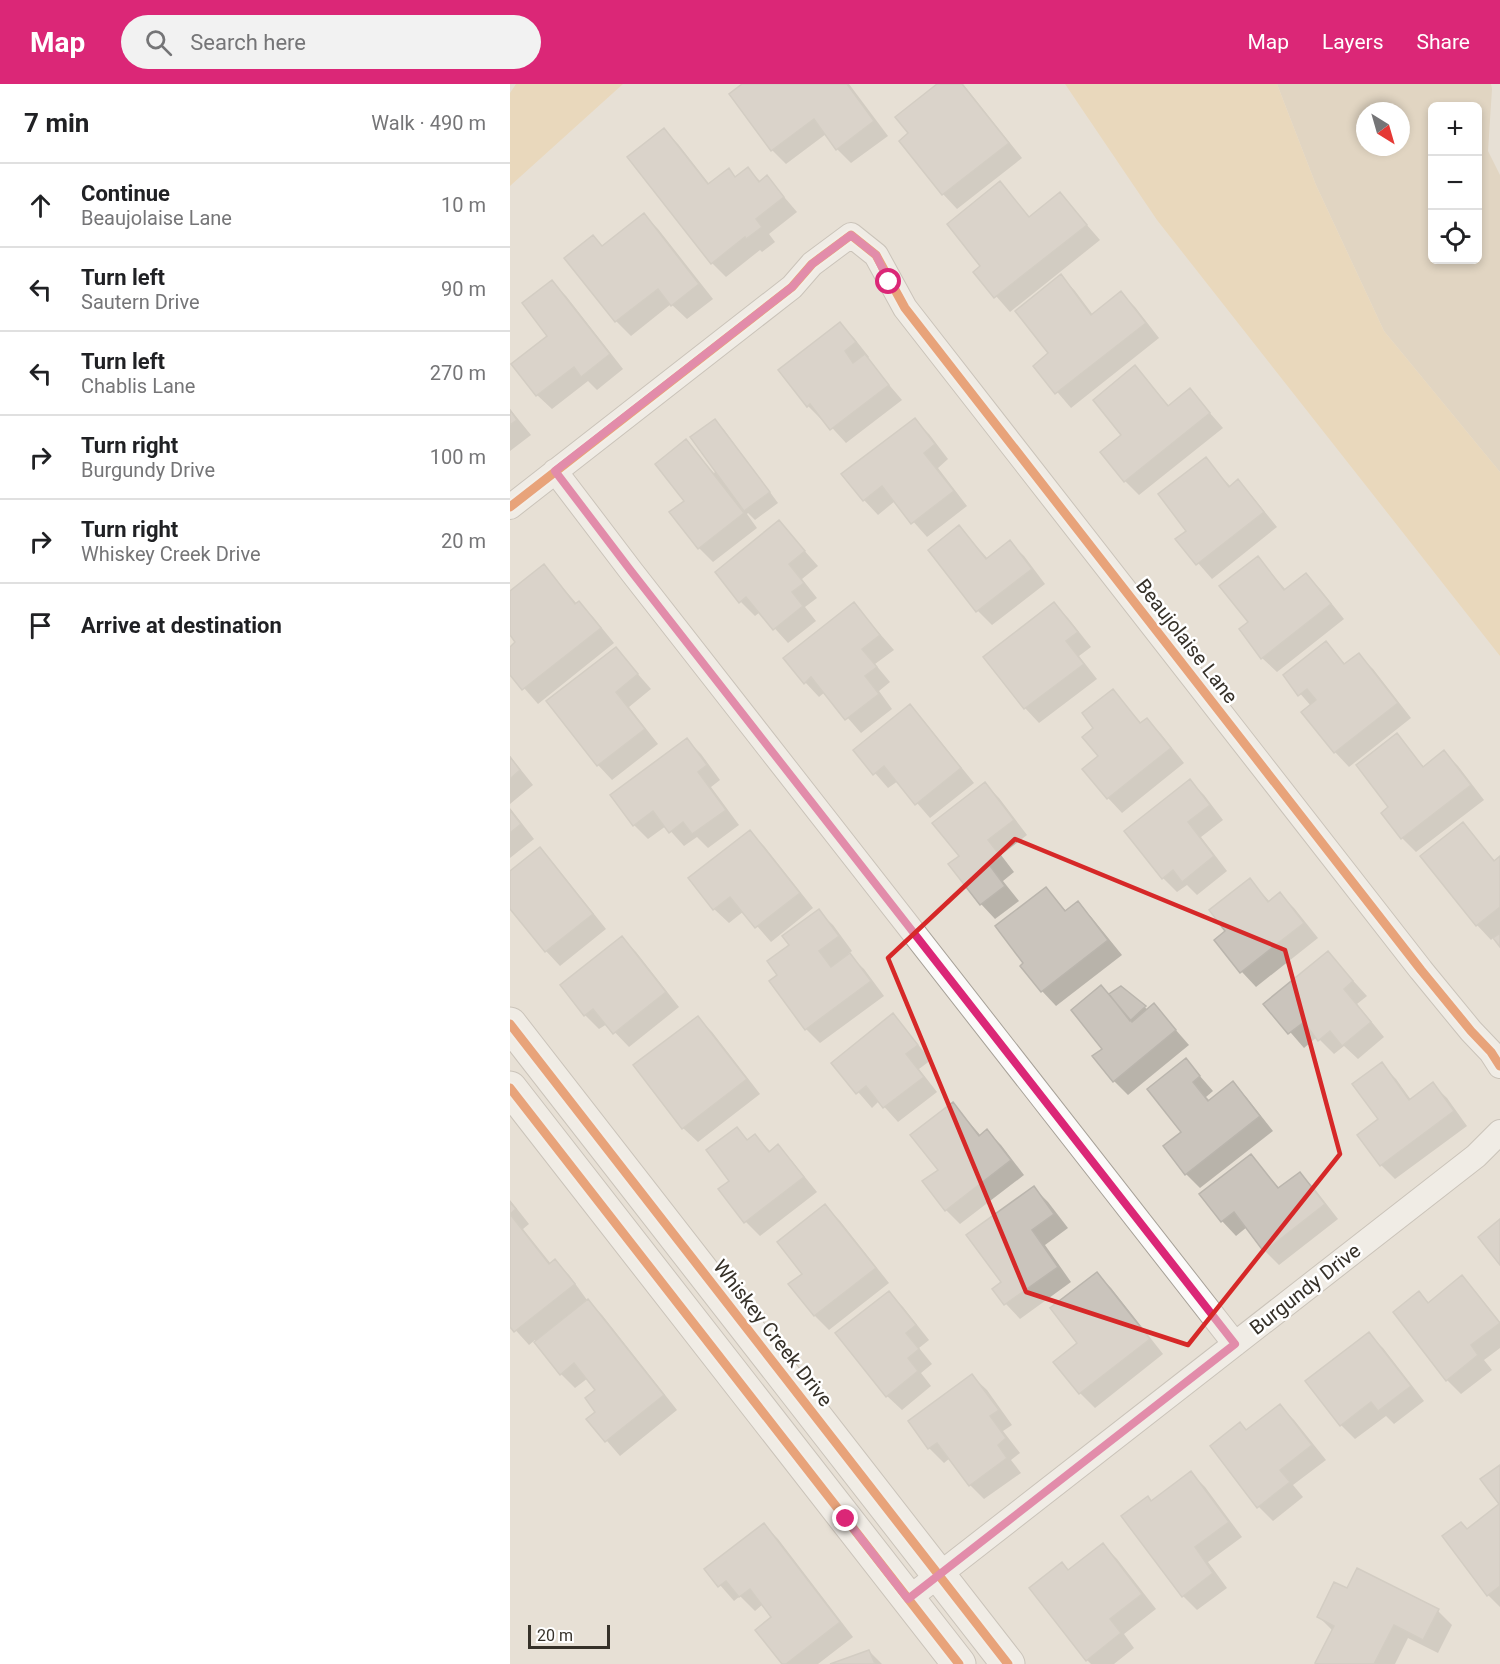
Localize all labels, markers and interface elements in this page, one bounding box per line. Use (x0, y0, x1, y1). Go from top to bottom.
search box (121, 15, 541, 69)
text: Map (30, 26, 85, 59)
icon: search (142, 26, 175, 59)
text: Search here (190, 30, 306, 55)
text: Map (1247, 30, 1289, 54)
text: Layers (1322, 30, 1383, 54)
text: Share (1416, 30, 1470, 54)
north arrow (1356, 102, 1410, 156)
map controls (1428, 102, 1482, 264)
button: + (1428, 102, 1482, 156)
text: 7 min (24, 108, 89, 138)
text: Walk · 490 m (371, 111, 486, 135)
button: − (1428, 156, 1482, 210)
text: Continue (81, 181, 170, 206)
icon: ahead (24, 189, 57, 222)
text: 10 m (441, 193, 486, 217)
text: Beaujolaise Lane (81, 206, 232, 230)
button: locate (1428, 210, 1482, 264)
text: Turn left (81, 265, 165, 290)
route start (875, 268, 901, 294)
icon: left (24, 273, 57, 306)
text: 90 m (441, 277, 486, 301)
text: Sautern Drive (81, 290, 200, 314)
text: Turn left (81, 349, 165, 374)
icon: left (24, 357, 57, 390)
text: 270 m (430, 361, 486, 385)
text: Chablis Lane (81, 374, 195, 398)
text: Turn right (81, 433, 178, 458)
icon: right (24, 441, 57, 474)
text: 100 m (430, 445, 486, 469)
text: Burgundy Drive (81, 458, 215, 482)
text: Turn right (81, 517, 178, 542)
icon: right (24, 525, 57, 558)
text: 20 m (441, 529, 486, 553)
text: Whiskey Creek Drive (81, 542, 261, 566)
street label: Beaujolaise Lane (1131, 574, 1243, 708)
icon: arrive (24, 609, 57, 642)
text: Arrive at destination (81, 613, 282, 638)
street label: Burgundy Drive (1245, 1238, 1365, 1340)
street label: Whiskey Creek Drive (708, 1255, 838, 1411)
route end (832, 1505, 858, 1531)
scale bar (528, 1622, 610, 1650)
text: 20 m (537, 1626, 573, 1645)

